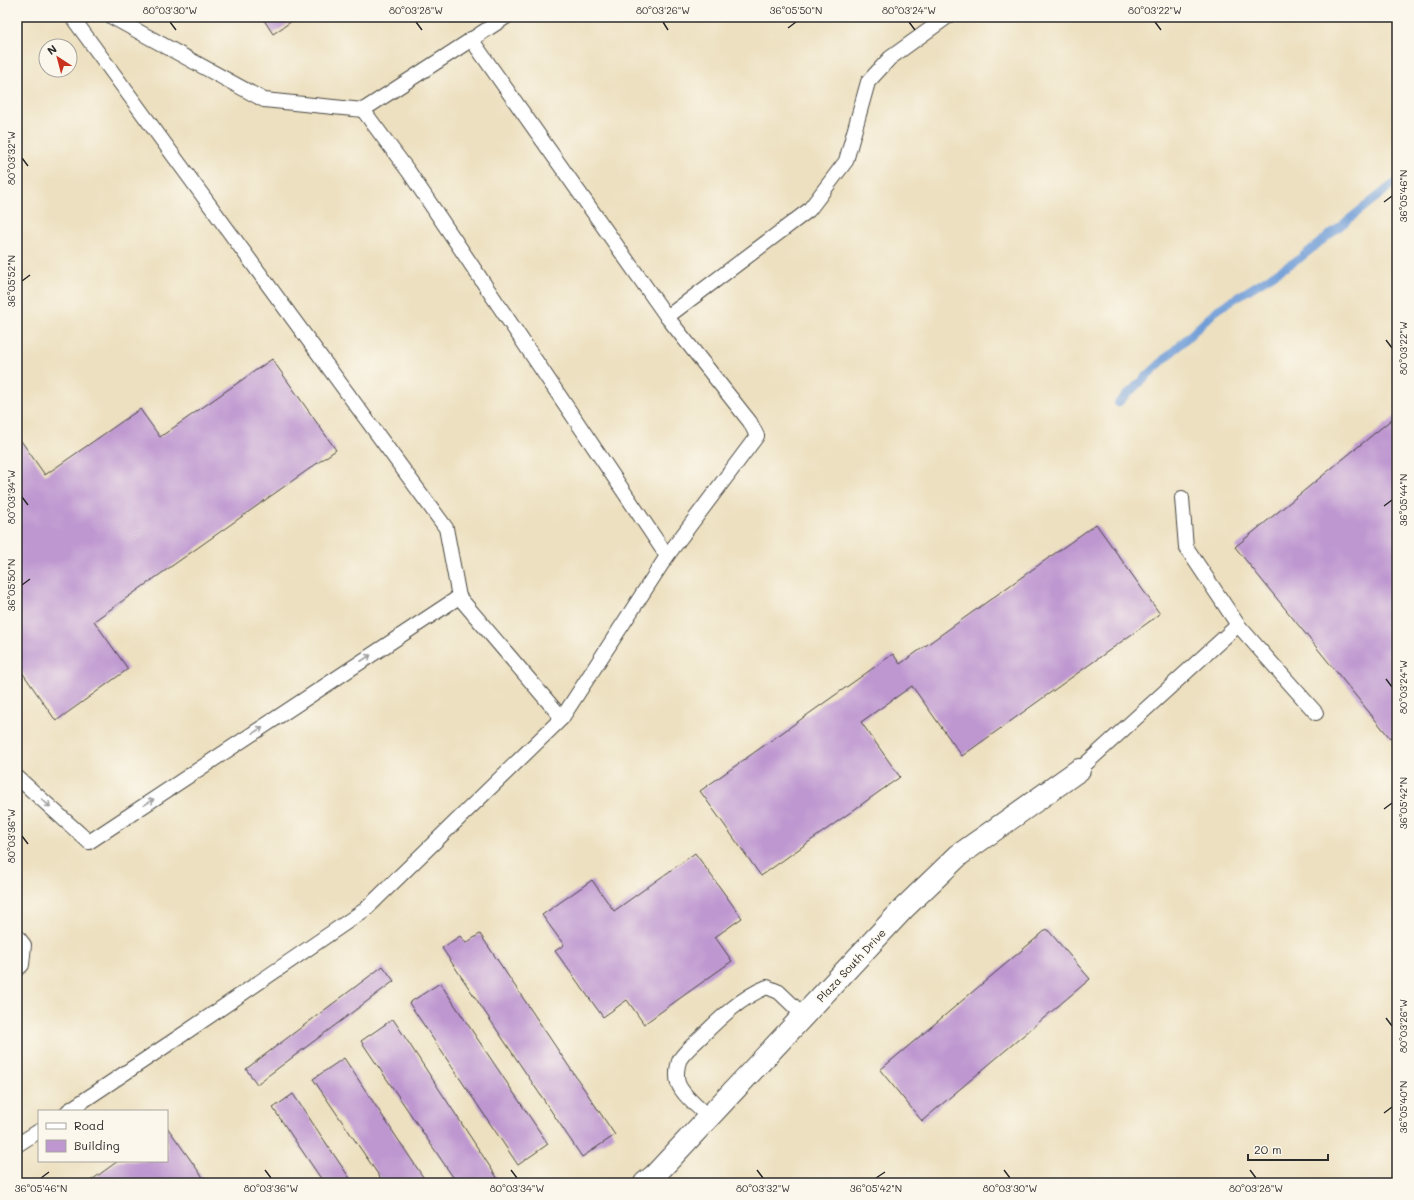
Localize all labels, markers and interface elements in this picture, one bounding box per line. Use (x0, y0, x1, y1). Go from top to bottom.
text: 80°03'30"W (143, 3, 198, 17)
text: 80°03'28"W (389, 3, 443, 17)
text: 80°03'26"W (636, 3, 690, 17)
text: 36°05'50"N (770, 3, 822, 17)
text: 80°03'24"W (882, 3, 936, 17)
text: 80°03'22"W (1128, 3, 1182, 17)
north arrow (38, 38, 78, 78)
text: N (44, 41, 60, 58)
text: 80°03'32"W (4, 131, 18, 185)
text: 36°05'46"N (1396, 170, 1410, 222)
text: 36°05'52"N (4, 255, 18, 307)
text: 80°03'22"W (1396, 321, 1410, 375)
text: 80°03'34"W (4, 470, 18, 524)
text: 36°05'44"N (1396, 474, 1410, 526)
text: 36°05'50"N (4, 559, 18, 611)
one-way arrow (360, 654, 371, 662)
text: 80°03'24"W (1396, 660, 1410, 714)
one-way arrow (252, 726, 263, 734)
text: 36°05'42"N (1396, 777, 1410, 829)
one-way arrow (41, 798, 51, 808)
one-way arrow (143, 798, 154, 806)
text: 80°03'36"W (4, 809, 18, 863)
street label: Plaza South Drive (813, 925, 889, 1005)
text: 80°03'26"W (1396, 999, 1410, 1053)
text: 36°05'40"N (1396, 1081, 1410, 1133)
legend (38, 1110, 168, 1162)
text: Road (74, 1117, 104, 1133)
scale bar (1248, 1136, 1328, 1162)
text: Building (74, 1137, 120, 1153)
text: 20 m (1254, 1141, 1282, 1157)
text: 36°05'46"N (15, 1181, 67, 1195)
text: 80°03'36"W (244, 1181, 298, 1195)
text: 80°03'34"W (490, 1181, 544, 1195)
text: 80°03'32"W (736, 1181, 790, 1195)
text: 36°05'42"N (850, 1181, 902, 1195)
text: 80°03'30"W (983, 1181, 1038, 1195)
text: 80°03'28"W (1229, 1181, 1283, 1195)

